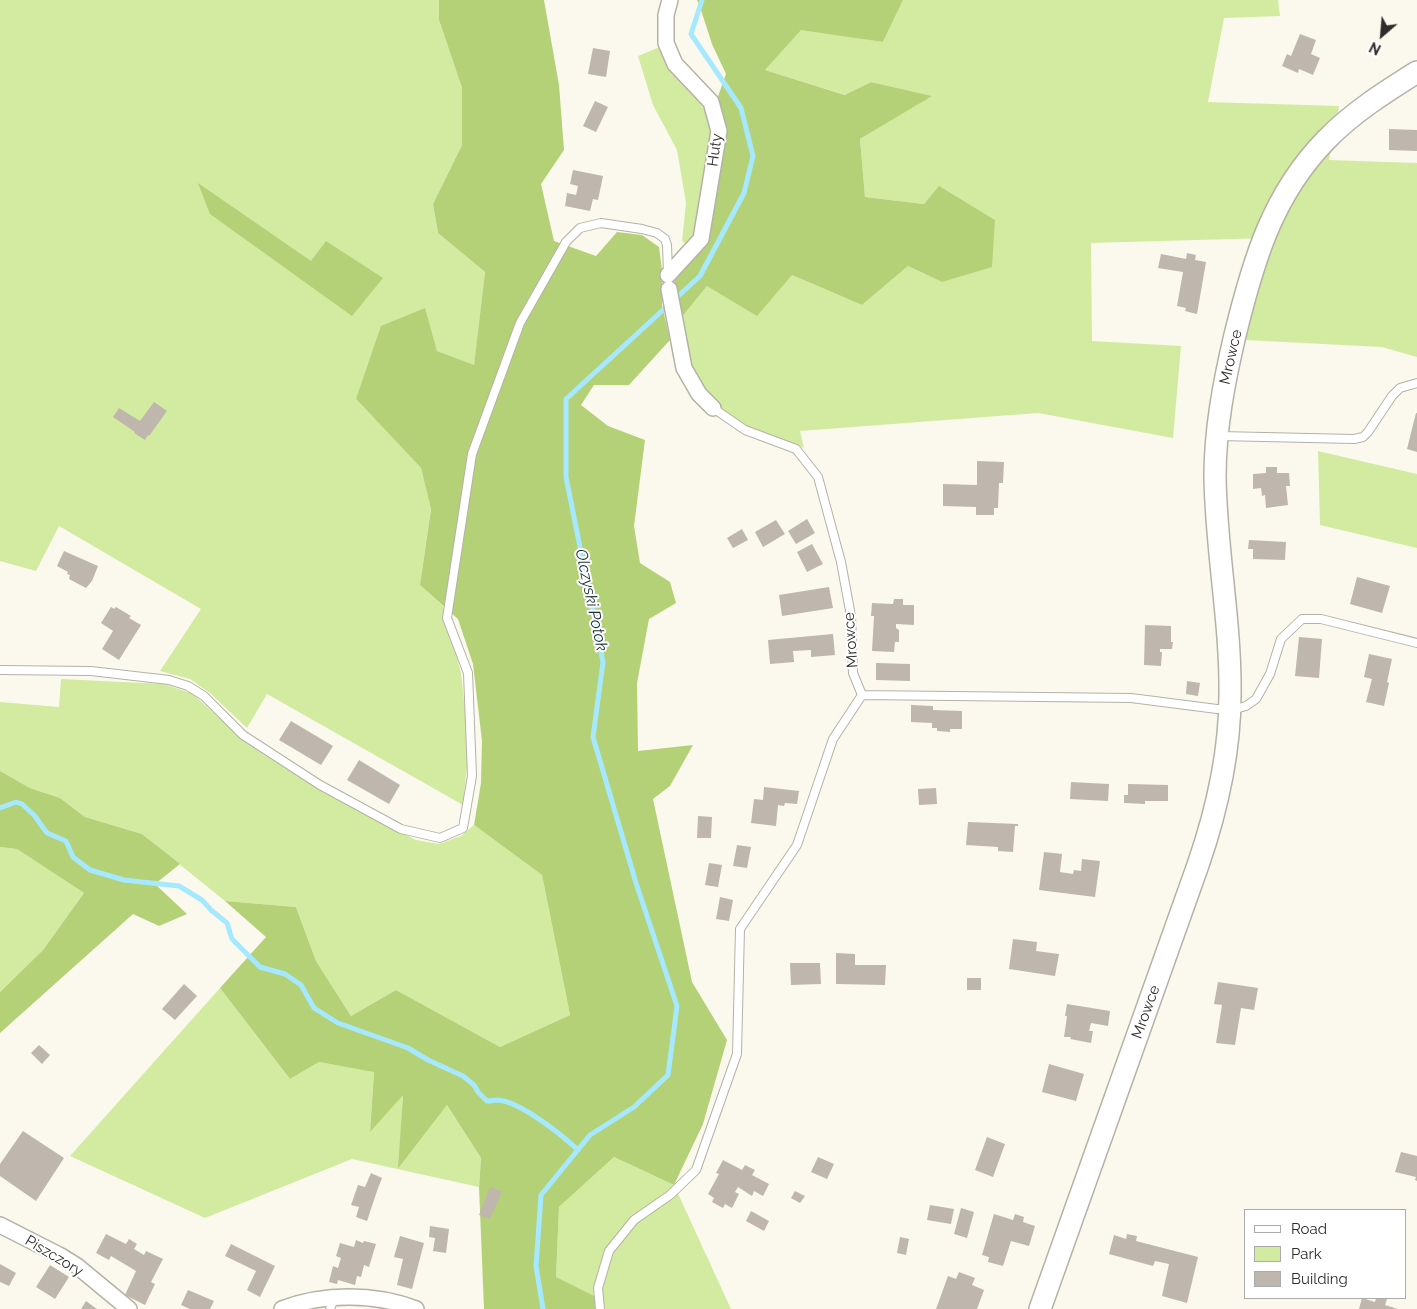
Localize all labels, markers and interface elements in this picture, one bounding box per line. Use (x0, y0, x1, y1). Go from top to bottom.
north arrow (1357, 10, 1407, 60)
text: N (1367, 39, 1384, 58)
street label: Huty (704, 132, 726, 168)
street label: Mrowce (1216, 328, 1246, 386)
water label: Olczyski Potok (571, 547, 611, 653)
street label: Mrowce (840, 612, 862, 668)
street label: Mrowce (1128, 983, 1164, 1041)
legend (1244, 1209, 1407, 1299)
text: Road (1291, 1220, 1327, 1238)
street label: Piszczory (22, 1232, 86, 1280)
text: Park (1291, 1245, 1322, 1263)
text: Building (1291, 1270, 1348, 1288)

